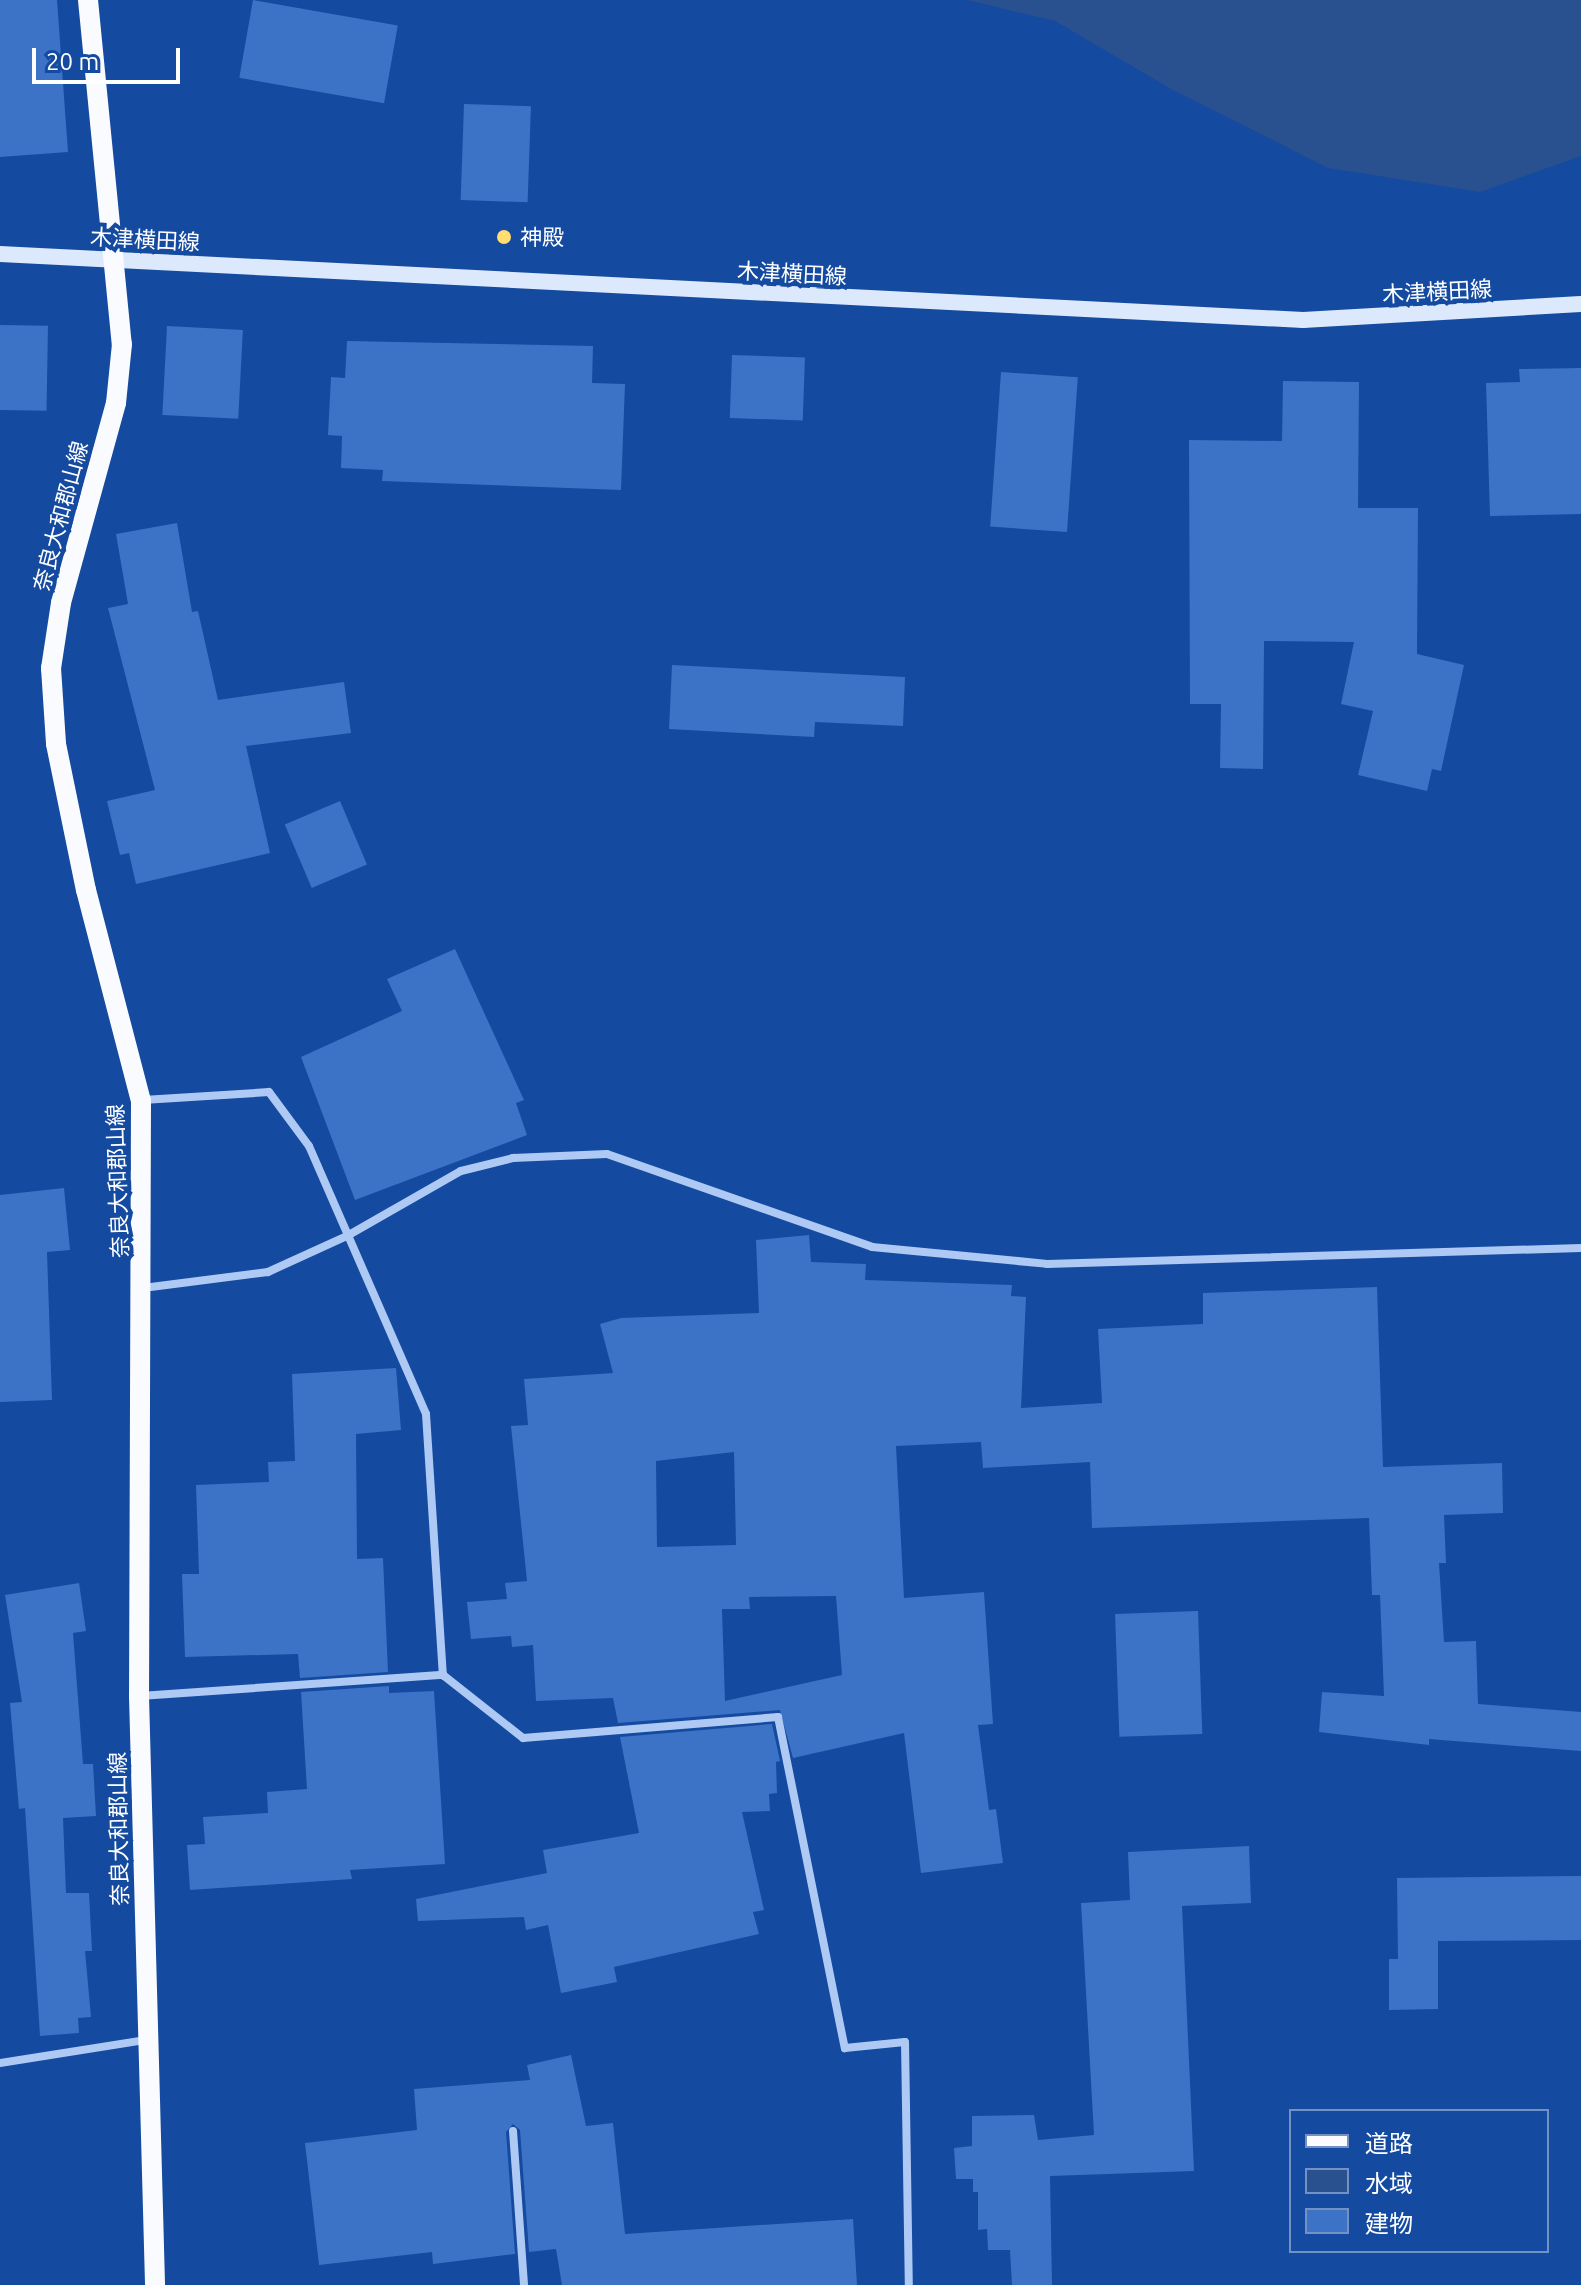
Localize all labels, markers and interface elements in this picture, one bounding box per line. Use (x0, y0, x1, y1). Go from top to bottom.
scale bar (36, 32, 184, 82)
text: 20 m (46, 48, 99, 75)
street label: 木津横田線 (89, 223, 201, 255)
place label: 神殿 (520, 224, 564, 250)
marker: 神殿 (495, 228, 513, 246)
street label: 木津横田線 (736, 257, 848, 289)
street label: 木津横田線 (1381, 275, 1493, 307)
street label: 奈良大和郡山線 (27, 438, 93, 594)
street label: 奈良大和郡山線 (101, 1104, 133, 1258)
street label: 奈良大和郡山線 (103, 1752, 133, 1906)
legend (1289, 2109, 1549, 2253)
text: 道路 (1365, 2130, 1413, 2157)
text: 水域 (1365, 2170, 1413, 2197)
text: 建物 (1365, 2210, 1413, 2237)

